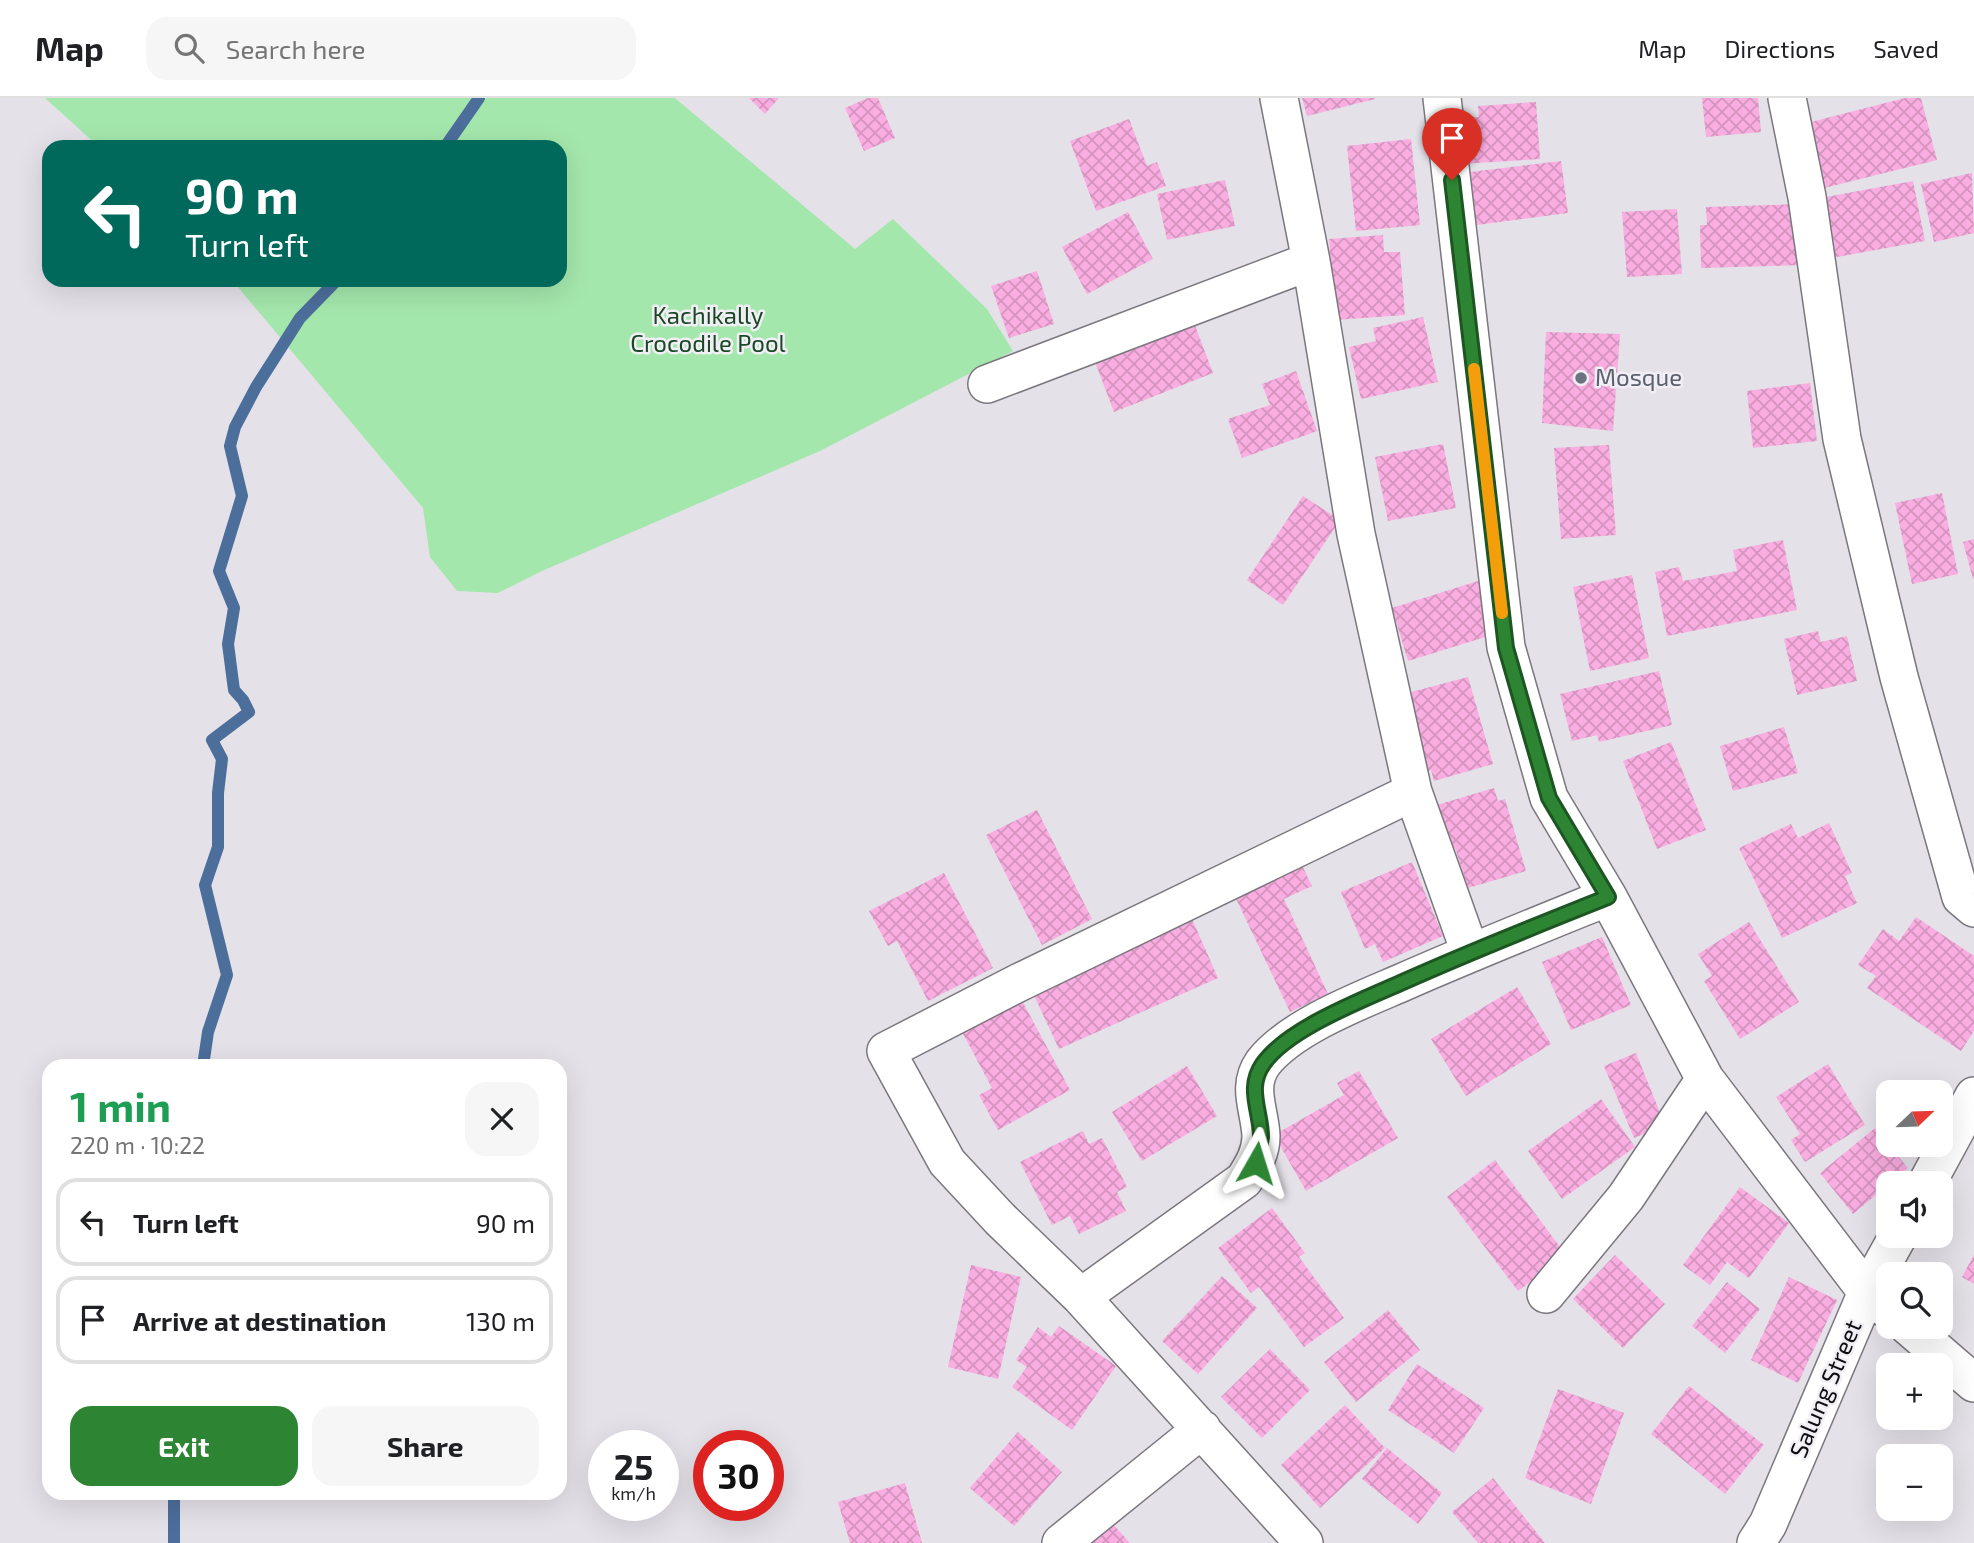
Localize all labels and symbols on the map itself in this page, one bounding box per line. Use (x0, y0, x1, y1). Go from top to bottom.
pin (1422, 108, 1482, 180)
park label: Kachikally Crocodile Pool (630, 300, 786, 357)
place label: Mosque (1595, 362, 1682, 391)
marker: Mosque (1573, 370, 1589, 386)
north arrow (1876, 1080, 1953, 1157)
position arrow (1219, 1126, 1293, 1200)
street label: Salung Street (1783, 1315, 1867, 1462)
speed limit sign: 30 (693, 1430, 784, 1521)

